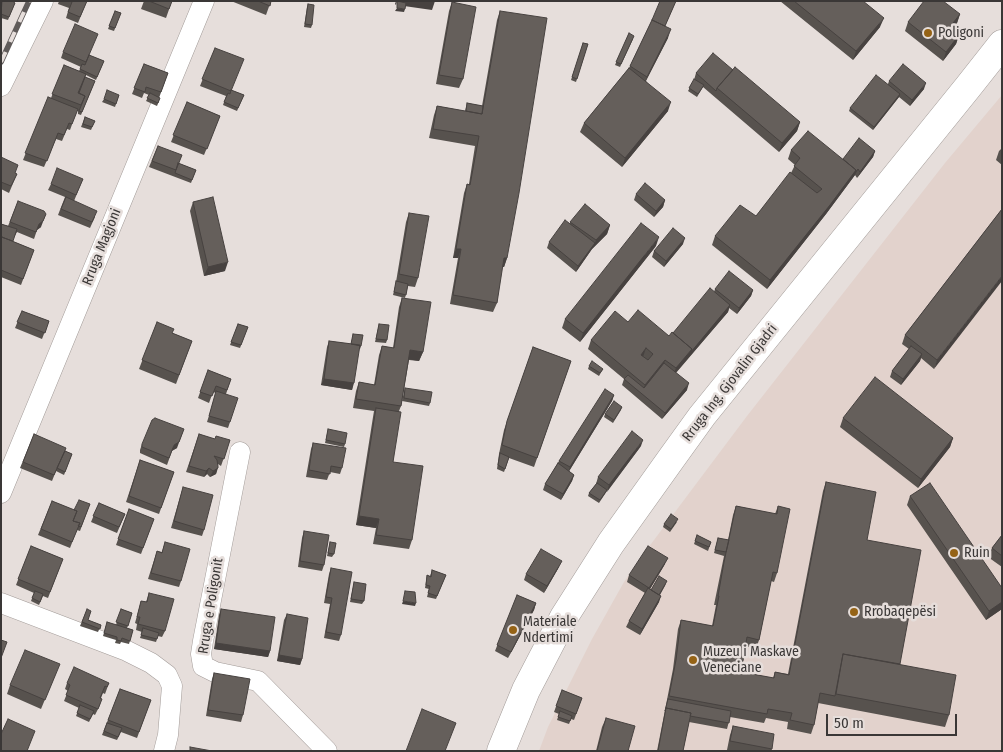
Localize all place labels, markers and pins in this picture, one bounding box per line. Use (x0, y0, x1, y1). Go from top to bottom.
place label: Poligoni (938, 25, 984, 41)
marker: Poligoni (922, 27, 934, 39)
place label: Ruin (964, 545, 990, 561)
marker: Ruin (948, 547, 960, 559)
place label: Rrobaqepësi (864, 604, 936, 620)
marker: Rrobaqepësi (848, 606, 860, 618)
place label: Materiale Ndertimi (523, 614, 577, 646)
marker: Materiale Ndertimi (507, 624, 519, 636)
place label: Muzeu i Maskave Veneciane (703, 644, 799, 676)
marker: Muzeu i Maskave Veneciane (687, 654, 699, 666)

